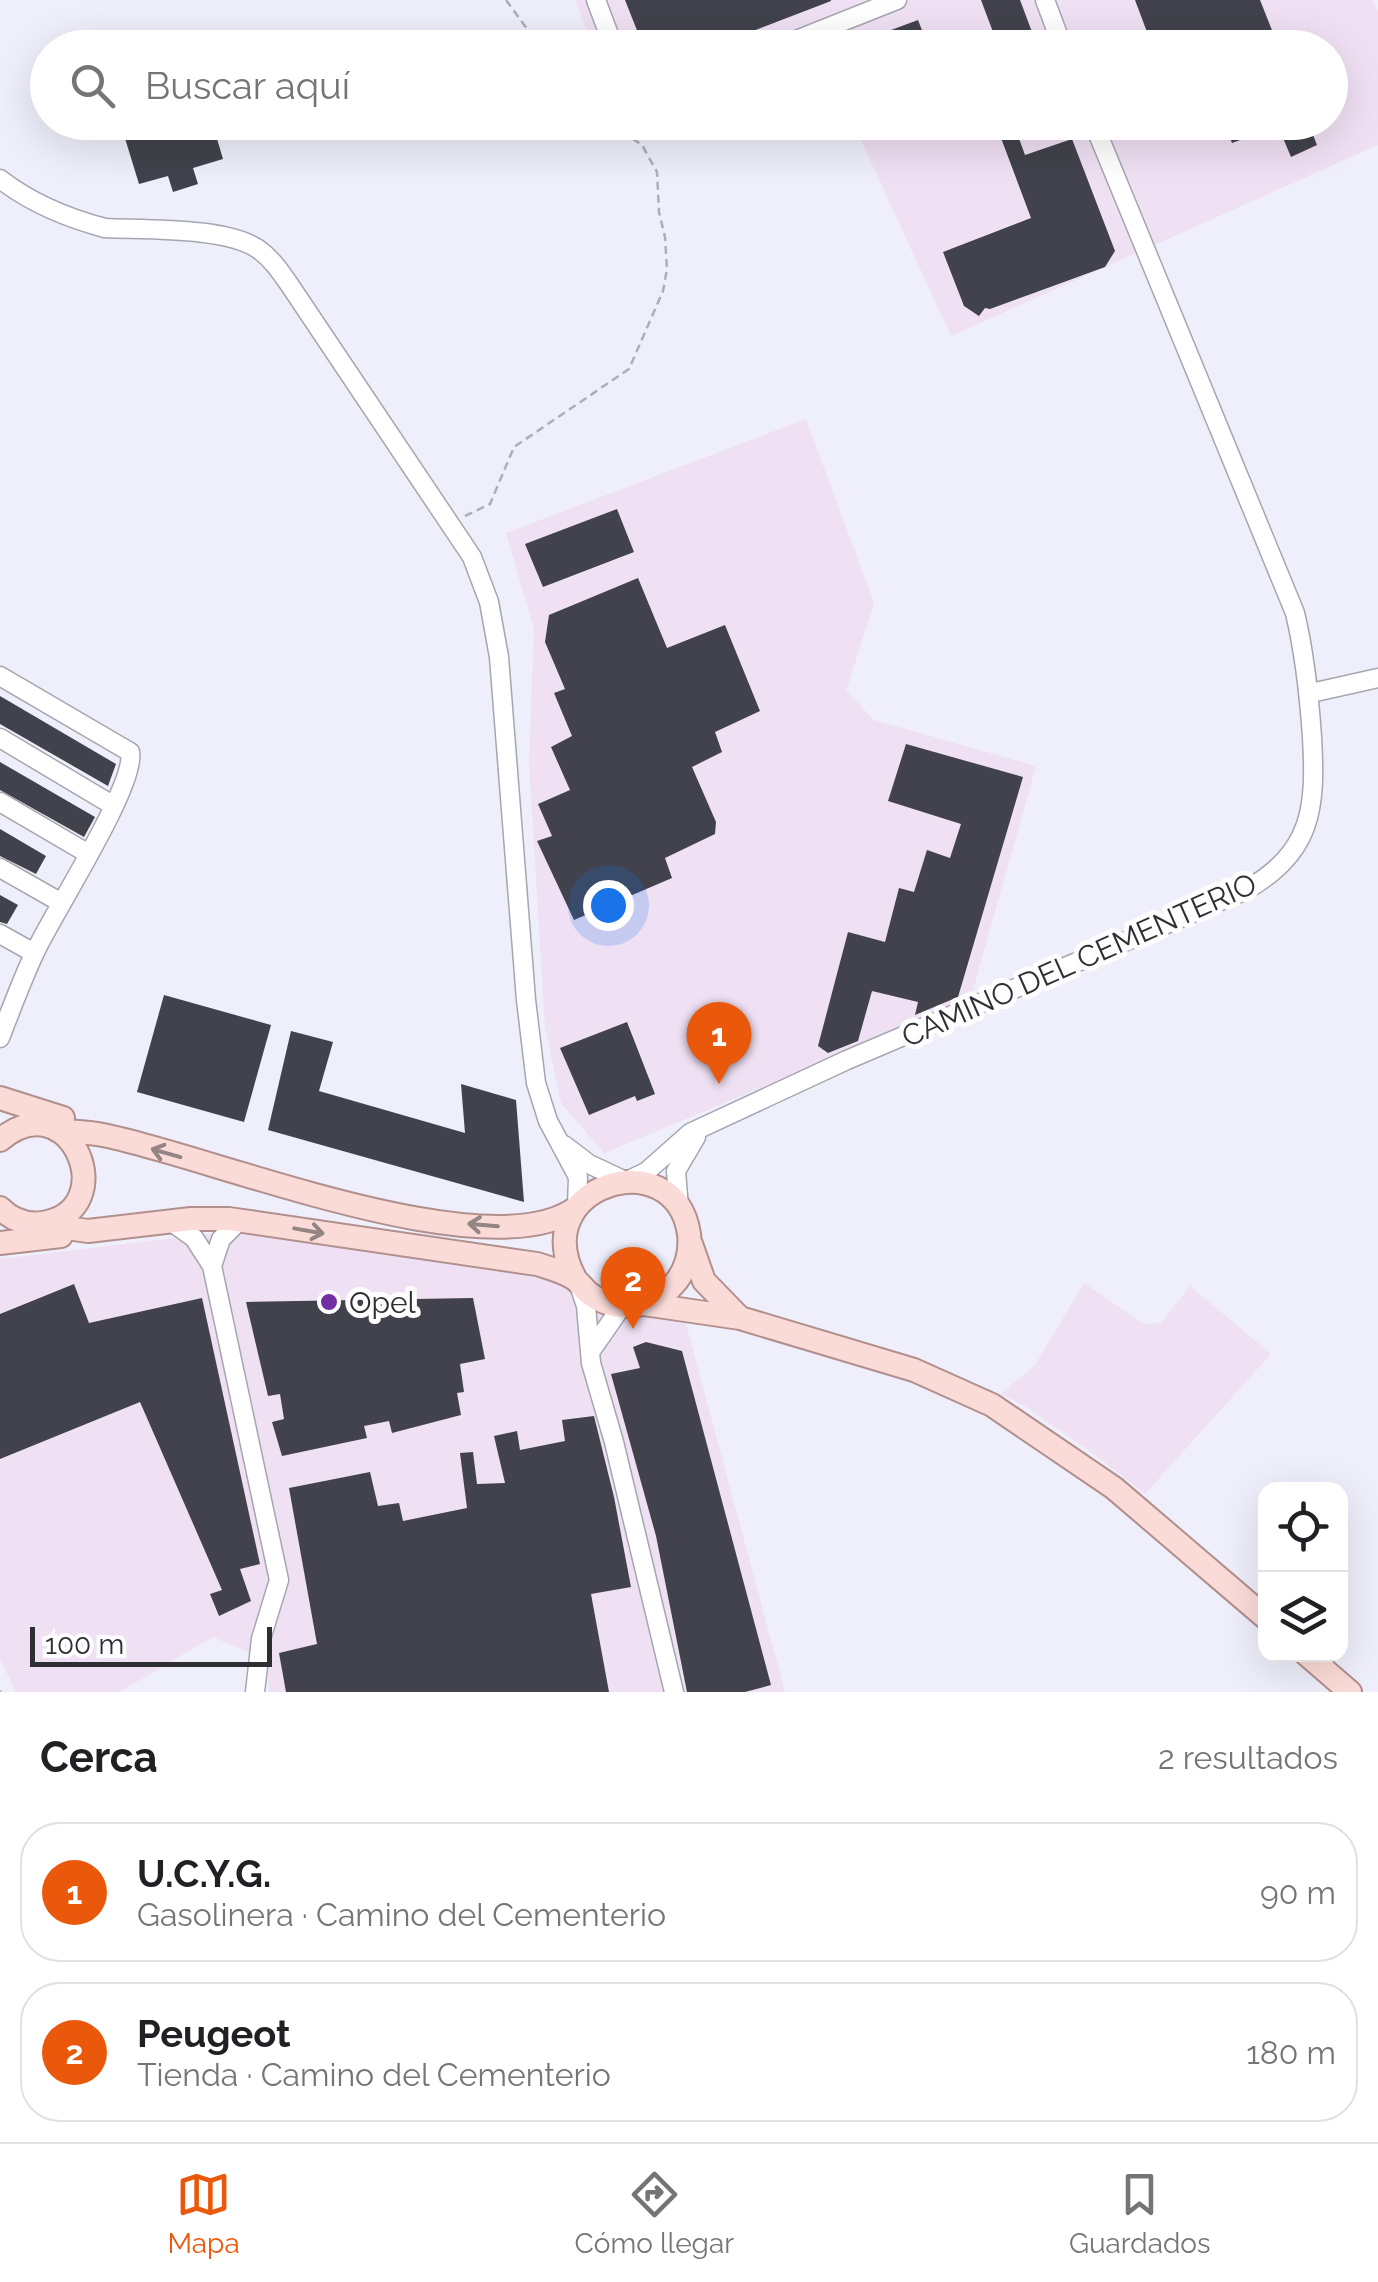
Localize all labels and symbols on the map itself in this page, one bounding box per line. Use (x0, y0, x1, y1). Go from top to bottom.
street label: CAMINO DEL CEMENTERIO (896, 866, 1262, 1054)
your location (583, 880, 634, 931)
pin: 1 (686, 1002, 752, 1084)
one-way arrow (151, 1143, 183, 1161)
one-way arrow (467, 1215, 499, 1234)
one-way arrow (292, 1222, 325, 1241)
pin: 2 (600, 1246, 666, 1329)
place label: Opel (349, 1285, 417, 1320)
marker: Opel (318, 1291, 340, 1313)
scale bar (30, 1622, 272, 1666)

